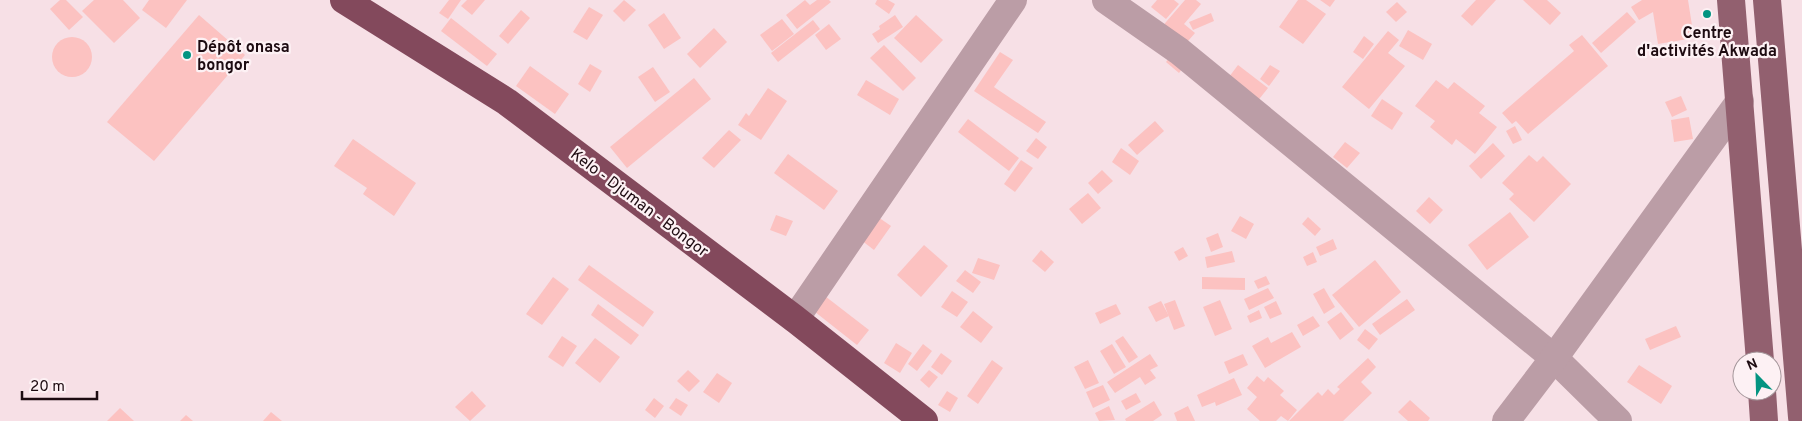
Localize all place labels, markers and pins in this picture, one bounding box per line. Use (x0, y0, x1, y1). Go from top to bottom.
marker: Centre d'activités Akwada (1701, 8, 1713, 20)
place label: Centre d'activités Akwada (1637, 24, 1777, 62)
place label: Dépôt onasa bongor (197, 38, 290, 76)
marker: Dépôt onasa bongor (181, 49, 193, 61)

